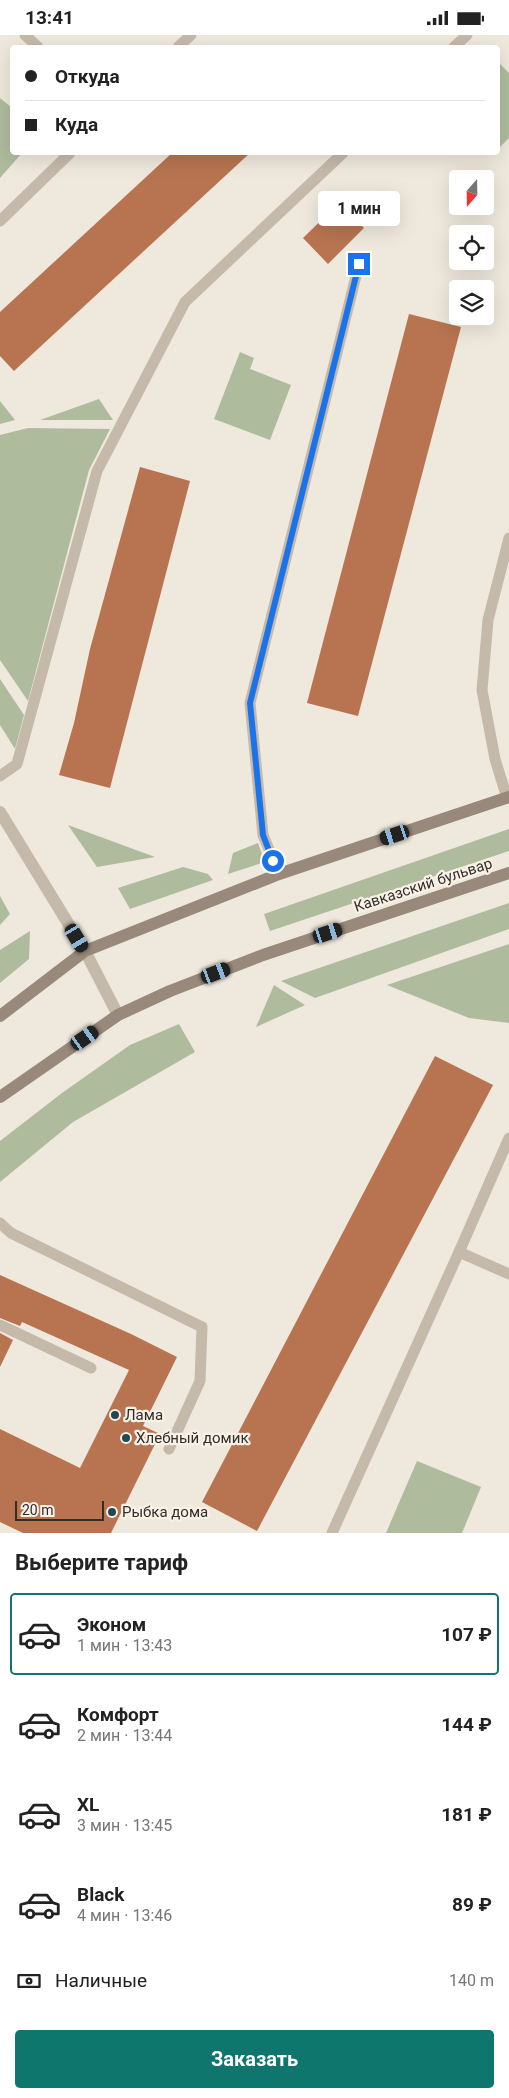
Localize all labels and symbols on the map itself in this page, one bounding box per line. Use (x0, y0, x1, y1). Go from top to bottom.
north arrow (449, 170, 494, 215)
callout: 1 мин (318, 191, 400, 227)
route end (348, 253, 370, 275)
car (378, 823, 411, 847)
route start (262, 850, 284, 872)
street label: Кавказский бульвар (352, 854, 494, 916)
car (62, 921, 91, 955)
car (311, 921, 344, 945)
car (199, 961, 232, 985)
car (68, 1023, 101, 1053)
place label: Лама (125, 1406, 163, 1424)
marker: Лама (109, 1409, 121, 1421)
place label: Хлебный домик (136, 1429, 249, 1447)
marker: Хлебный домик (120, 1432, 132, 1444)
scale bar (15, 1498, 104, 1521)
place label: Рыбка дома (122, 1503, 208, 1521)
marker: Рыбка дома (106, 1506, 118, 1518)

